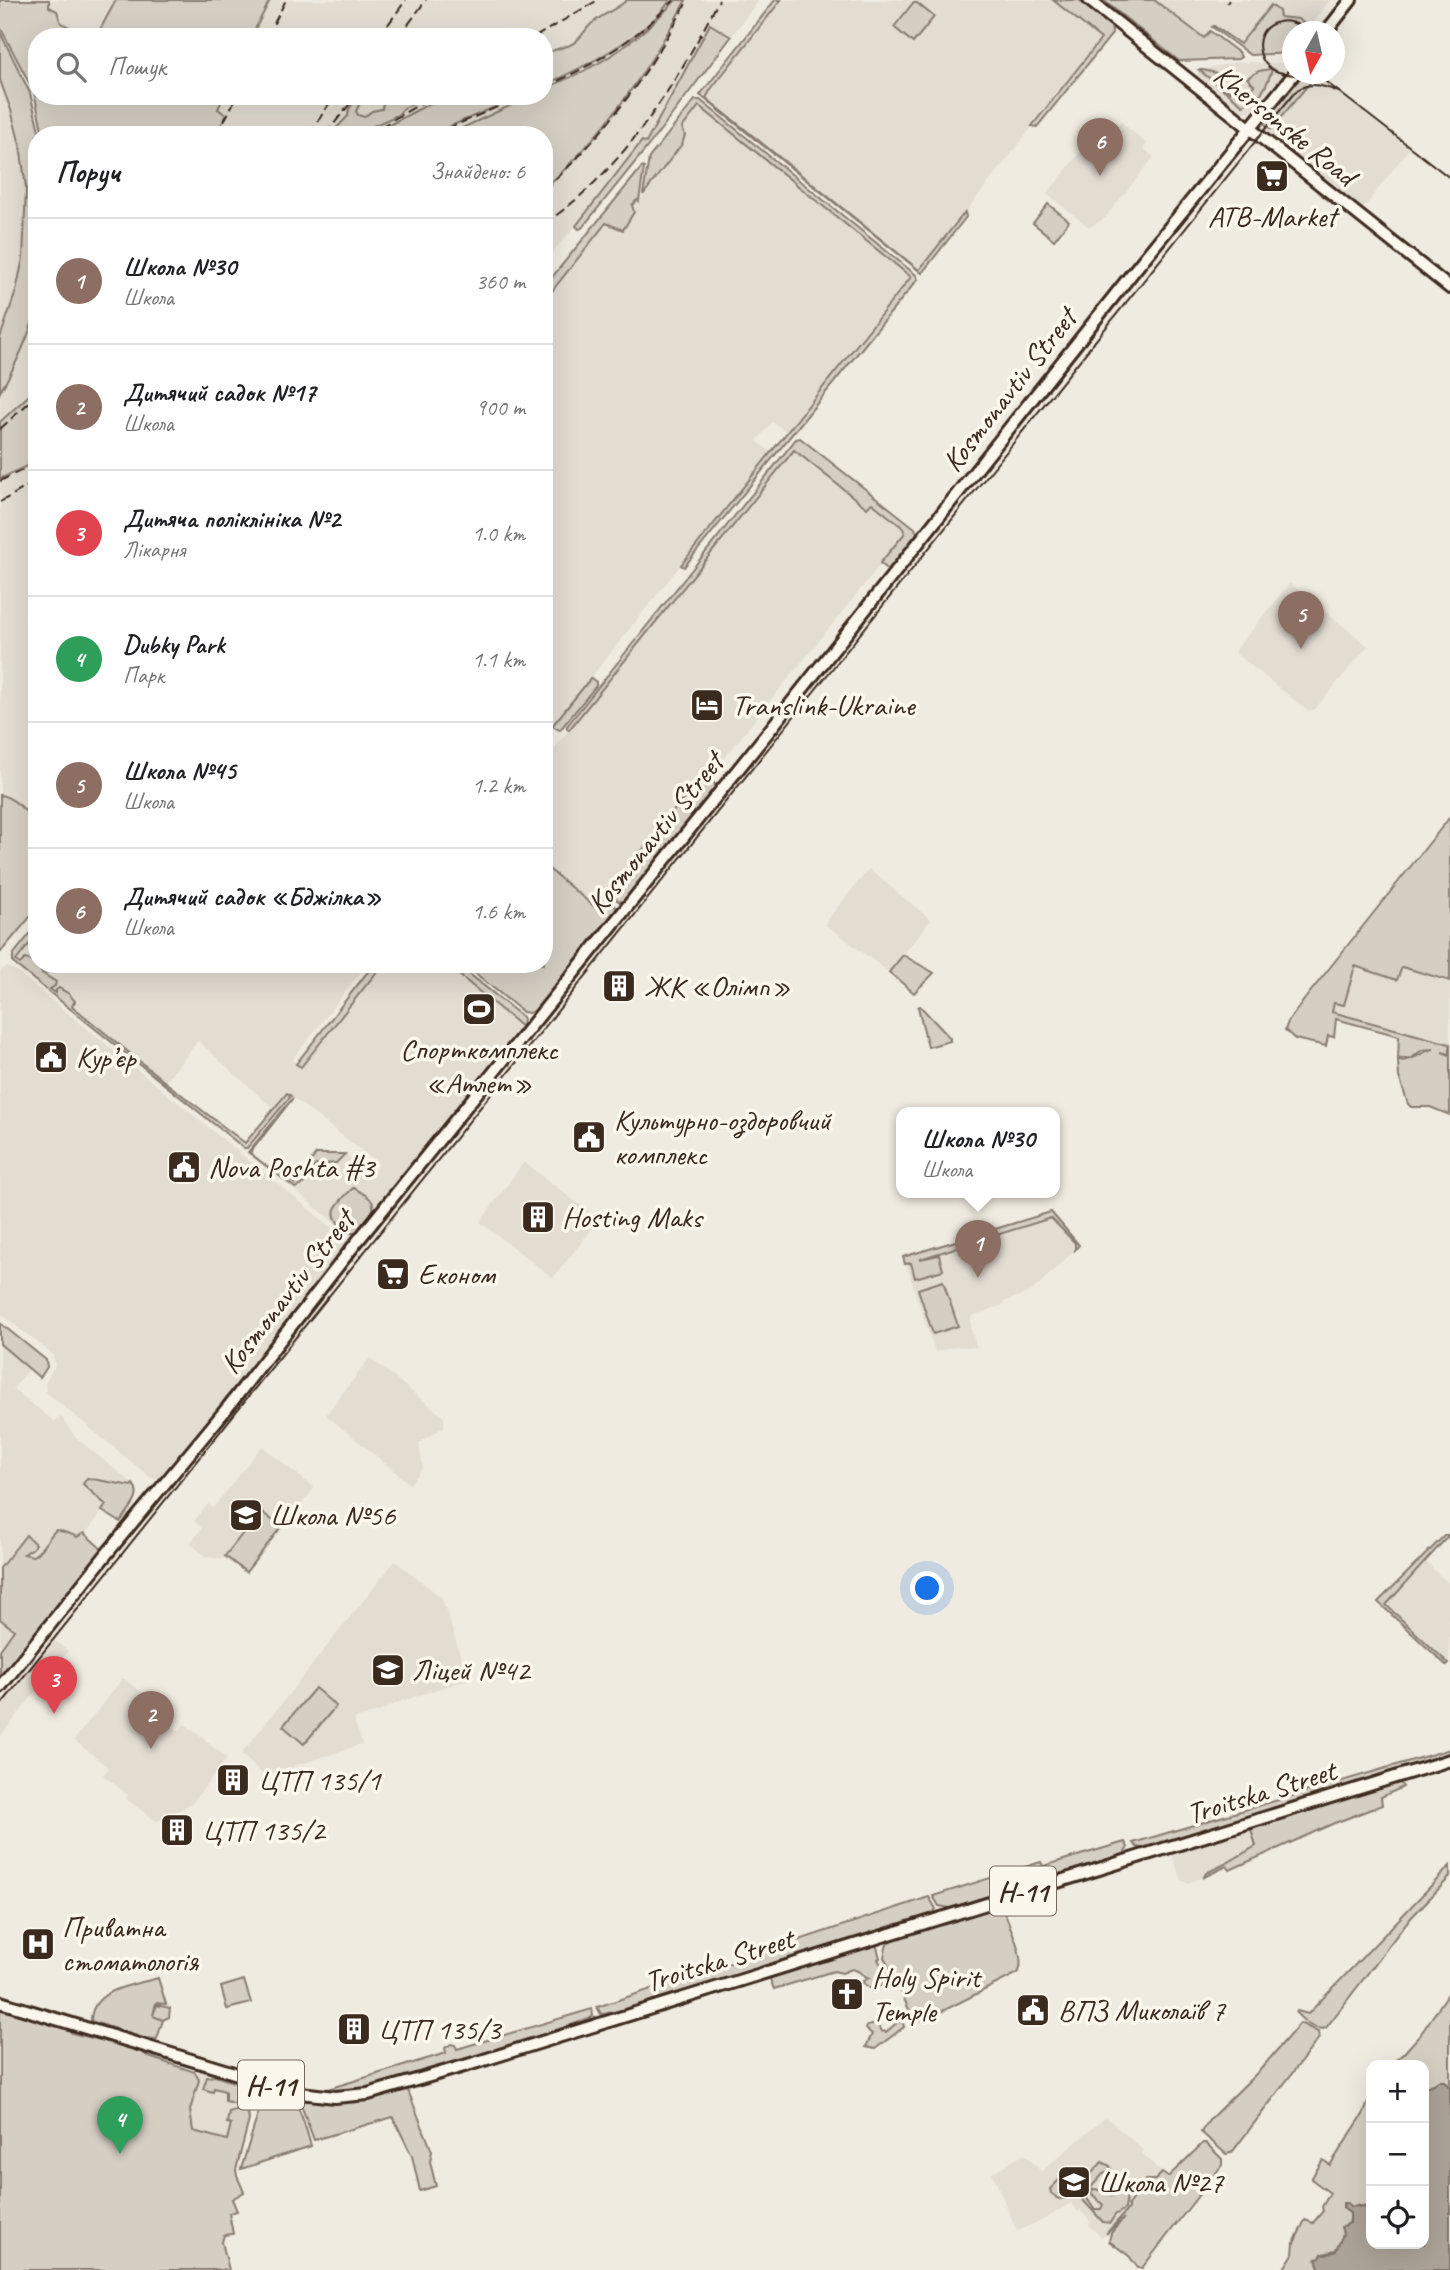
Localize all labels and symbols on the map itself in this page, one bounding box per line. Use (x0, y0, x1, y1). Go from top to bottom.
north arrow (1282, 21, 1345, 84)
street label: Khersonske Road (1206, 56, 1367, 197)
pin: 6 (1077, 118, 1123, 176)
supermarket icon: ATB-Market (1253, 157, 1291, 195)
place label: ATB-Market (1208, 197, 1340, 235)
street label: Kosmonavtiv Street (933, 297, 1087, 479)
pin: 5 (1278, 591, 1324, 649)
hotel icon: Translink-Ukraine (688, 686, 726, 724)
place label: Translink-Ukraine (732, 686, 917, 724)
street label: Kosmonavtiv Street (578, 741, 734, 922)
building icon: ЖК «Олімп» (600, 967, 638, 1005)
place label: ЖК «Олімп» (644, 967, 791, 1005)
sports icon: Спорткомплекс «Атлет» (460, 990, 498, 1028)
place label: Спорткомплекс «Атлет» (400, 1030, 559, 1102)
public building icon: Кур’єр (32, 1038, 70, 1076)
place label: Кур’єр (76, 1038, 137, 1076)
place label: Культурно-оздоровчий комплекс (614, 1101, 832, 1173)
public building icon: Культурно-оздоровчий комплекс (570, 1118, 608, 1156)
public building icon: Nova Poshta #3 (165, 1148, 203, 1186)
place label: Nova Poshta #3 (208, 1148, 377, 1186)
building icon: Hosting Maks (519, 1198, 557, 1236)
place label: Hosting Maks (562, 1198, 705, 1236)
street label: Kosmonavtiv Street (211, 1199, 365, 1381)
pin: 1 (955, 1220, 1001, 1278)
supermarket icon: Економ (374, 1255, 412, 1293)
place label: Економ (418, 1255, 497, 1293)
school or university icon: Школа №56 (227, 1496, 265, 1534)
place label: Школа №56 (270, 1496, 397, 1534)
your location (910, 1571, 944, 1605)
school or university icon: Ліцей №42 (369, 1651, 407, 1689)
place label: Ліцей №42 (412, 1651, 532, 1689)
pin: 3 (31, 1656, 77, 1714)
pin: 2 (128, 1691, 174, 1749)
street label: Troitska Street (1182, 1750, 1343, 1833)
building icon: ЦТП 135/1 (214, 1761, 252, 1799)
place label: ЦТП 135/1 (258, 1761, 382, 1799)
building icon: ЦТП 135/2 (158, 1811, 196, 1849)
place label: ЦТП 135/2 (202, 1811, 327, 1849)
road number: Н-11 (990, 1867, 1056, 1916)
place label: Приватна стоматологія (62, 1908, 199, 1980)
street label: Troitska Street (640, 1918, 801, 2001)
hospital icon: Приватна стоматологія (19, 1925, 57, 1963)
place label: Holy Spirit Temple (872, 1958, 983, 2030)
church icon: Holy Spirit Temple (828, 1975, 866, 2013)
public building icon: ВПЗ Миколаїв 7 (1014, 1991, 1052, 2029)
place label: ВПЗ Миколаїв 7 (1058, 1991, 1226, 2029)
building icon: ЦТП 135/3 (335, 2010, 373, 2048)
place label: ЦТП 135/3 (378, 2010, 503, 2048)
road number: Н-11 (238, 2060, 304, 2110)
pin: 4 (97, 2096, 143, 2154)
school or university icon: Школа №27 (1055, 2163, 1093, 2201)
place label: Школа №27 (1098, 2163, 1225, 2201)

